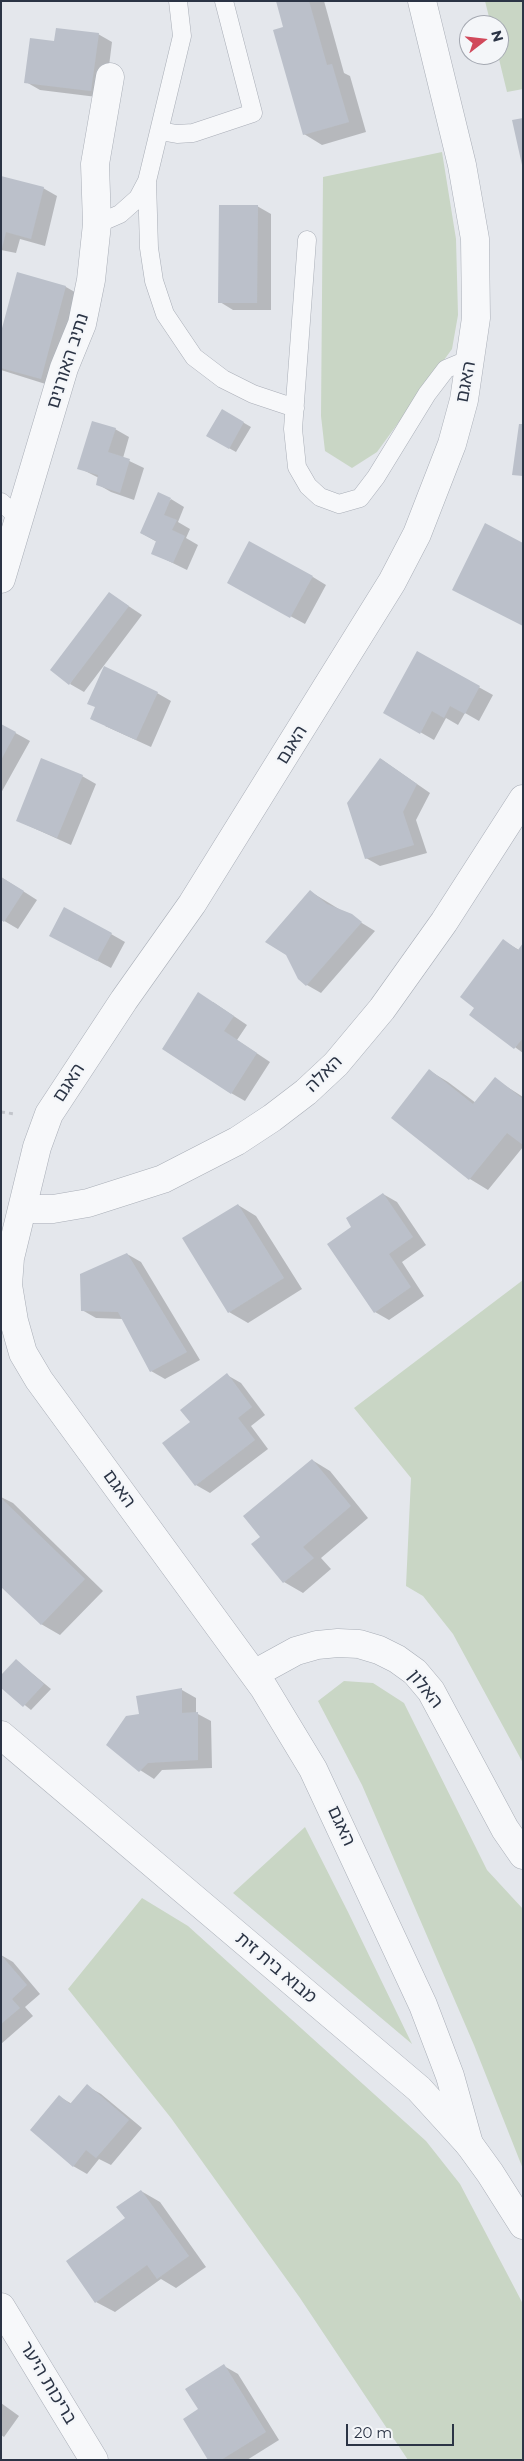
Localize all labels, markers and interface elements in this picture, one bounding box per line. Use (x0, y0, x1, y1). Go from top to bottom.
north arrow (459, 15, 509, 65)
text: N (487, 28, 508, 44)
street label: נתיב האורנים (42, 311, 94, 411)
street label: האגם (451, 359, 481, 405)
street label: האגם (272, 722, 312, 768)
street label: האלה (301, 1051, 347, 1097)
street label: האגם (49, 1060, 89, 1106)
street label: האגם (98, 1466, 140, 1512)
street label: האלון (403, 1665, 447, 1713)
street label: האגם (322, 1803, 360, 1849)
street label: מבוא בית זית (231, 1928, 321, 2008)
street label: בריכות היער (15, 2338, 81, 2428)
scale bar (349, 2414, 456, 2446)
text: 20 m (354, 2423, 392, 2442)

